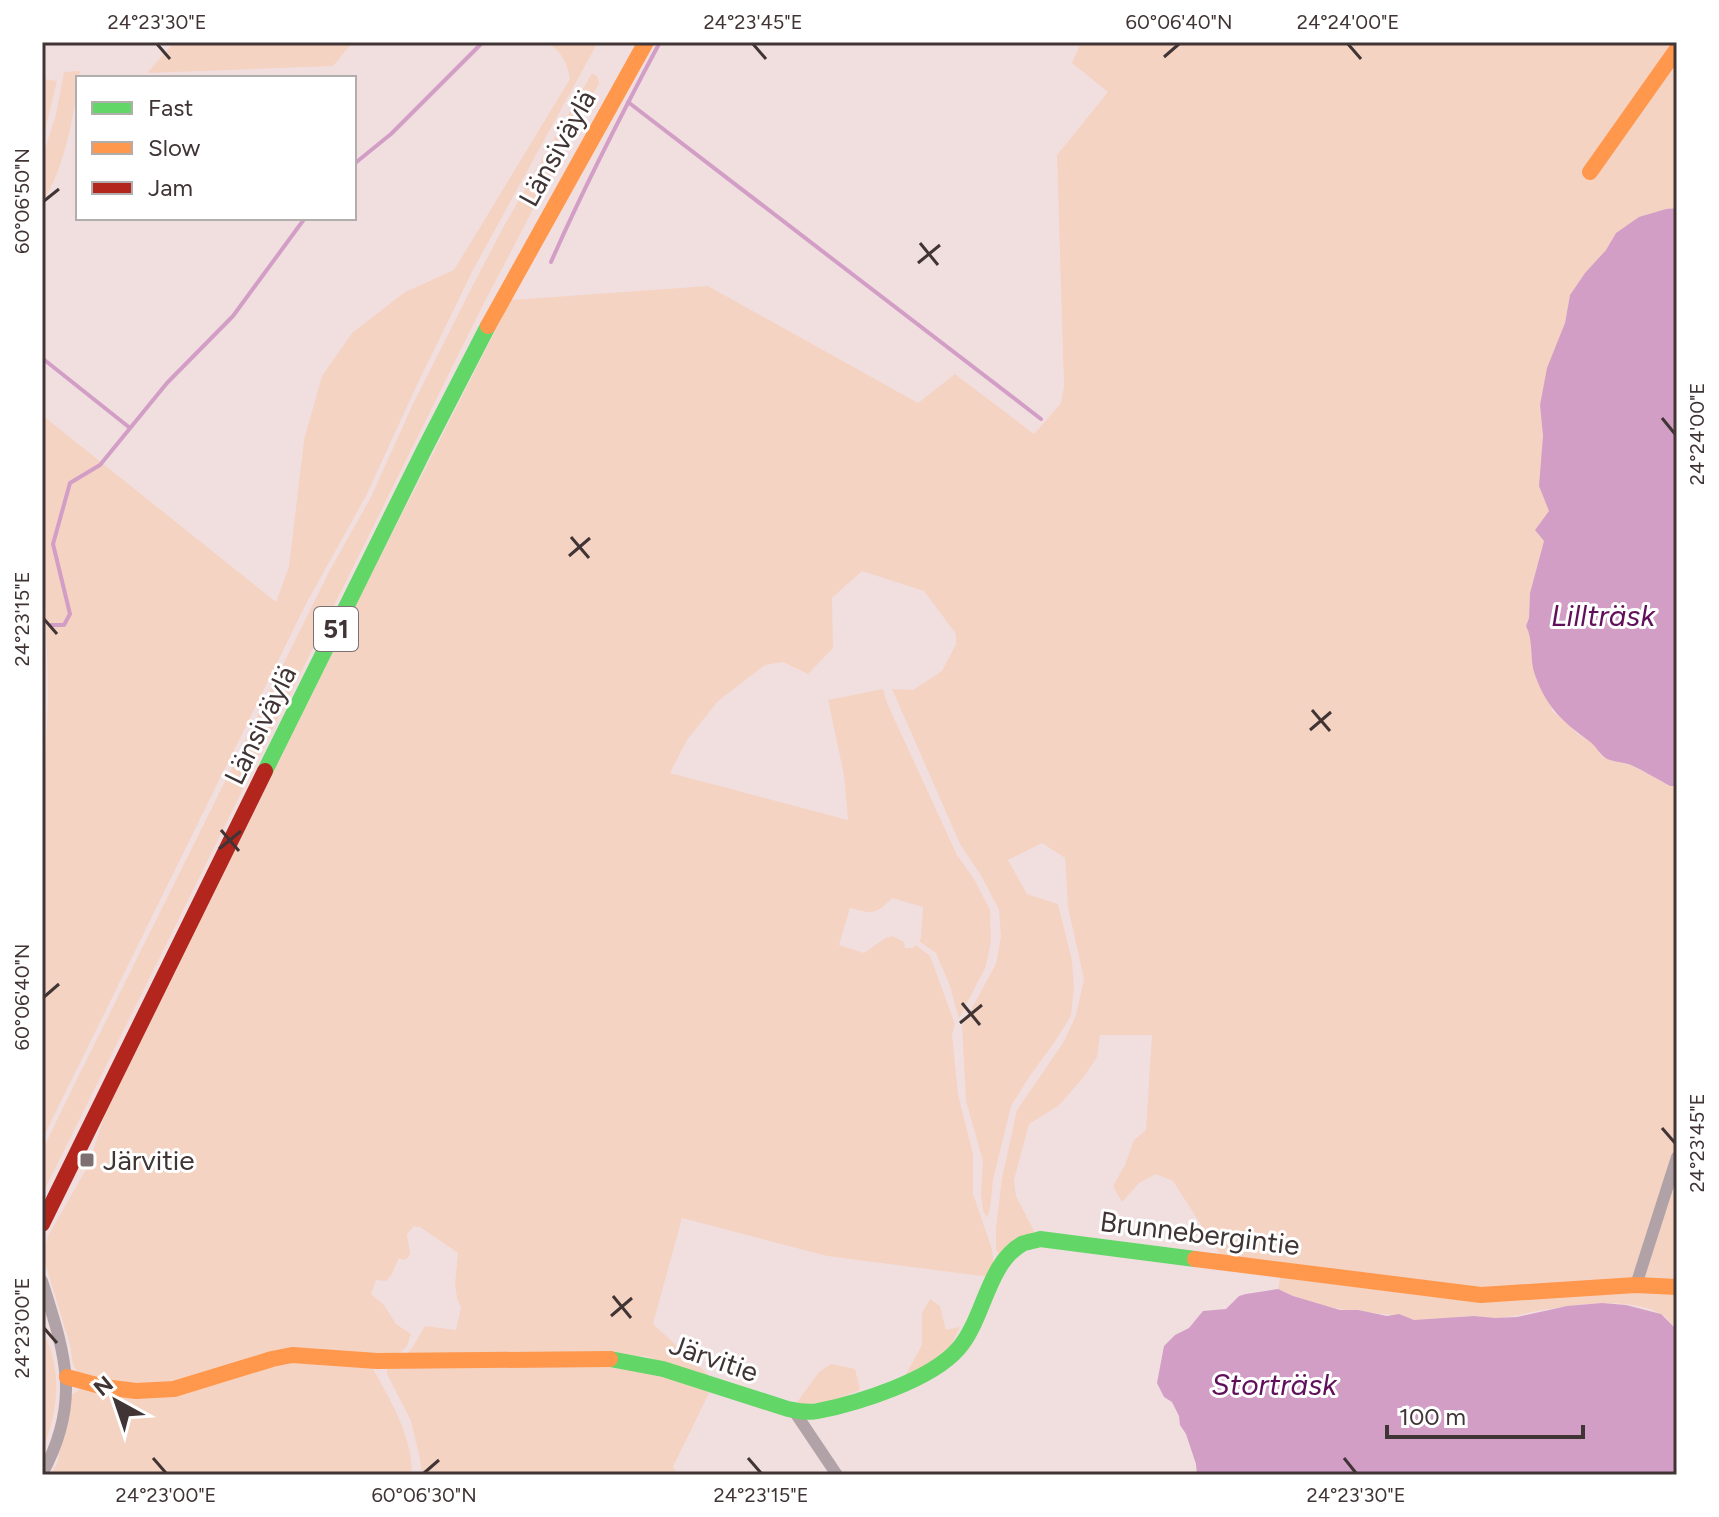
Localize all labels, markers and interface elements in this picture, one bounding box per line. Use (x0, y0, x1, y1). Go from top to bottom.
text: 24°23'30"E (108, 10, 206, 34)
text: 24°23'45"E (703, 10, 803, 34)
text: 60°06'40"N (1126, 10, 1232, 34)
text: 24°24'00"E (1297, 10, 1399, 34)
legend (76, 76, 356, 220)
street label: Länsiväylä (511, 84, 603, 212)
text: Fast (148, 93, 193, 122)
text: Slow (148, 133, 201, 162)
text: 60°06'50"N (10, 148, 34, 254)
text: Jam (148, 173, 193, 202)
text: 24°24'00"E (1685, 383, 1709, 485)
text: 24°23'15"E (10, 571, 34, 667)
water label: Lillträsk (1551, 597, 1656, 634)
road number: 51 (314, 607, 358, 651)
street label: Länsiväylä (217, 660, 303, 790)
text: 60°06'40"N (10, 944, 34, 1050)
text: 24°23'45"E (1685, 1093, 1709, 1193)
place label: Järvitie (103, 1143, 195, 1177)
marker: Järvitie (78, 1151, 96, 1169)
street label: Brunnebergintie (1098, 1204, 1302, 1262)
text: 24°23'00"E (10, 1278, 34, 1378)
street label: Järvitie (665, 1327, 763, 1389)
north arrow (76, 1361, 156, 1441)
water label: Storträsk (1211, 1366, 1338, 1403)
text: N (88, 1370, 119, 1402)
scale bar (1387, 1389, 1583, 1439)
text: 100 m (1399, 1402, 1466, 1431)
text: 24°23'00"E (116, 1483, 216, 1507)
text: 60°06'30"N (371, 1483, 477, 1507)
text: 24°23'15"E (713, 1483, 809, 1507)
text: 24°23'30"E (1307, 1483, 1405, 1507)

